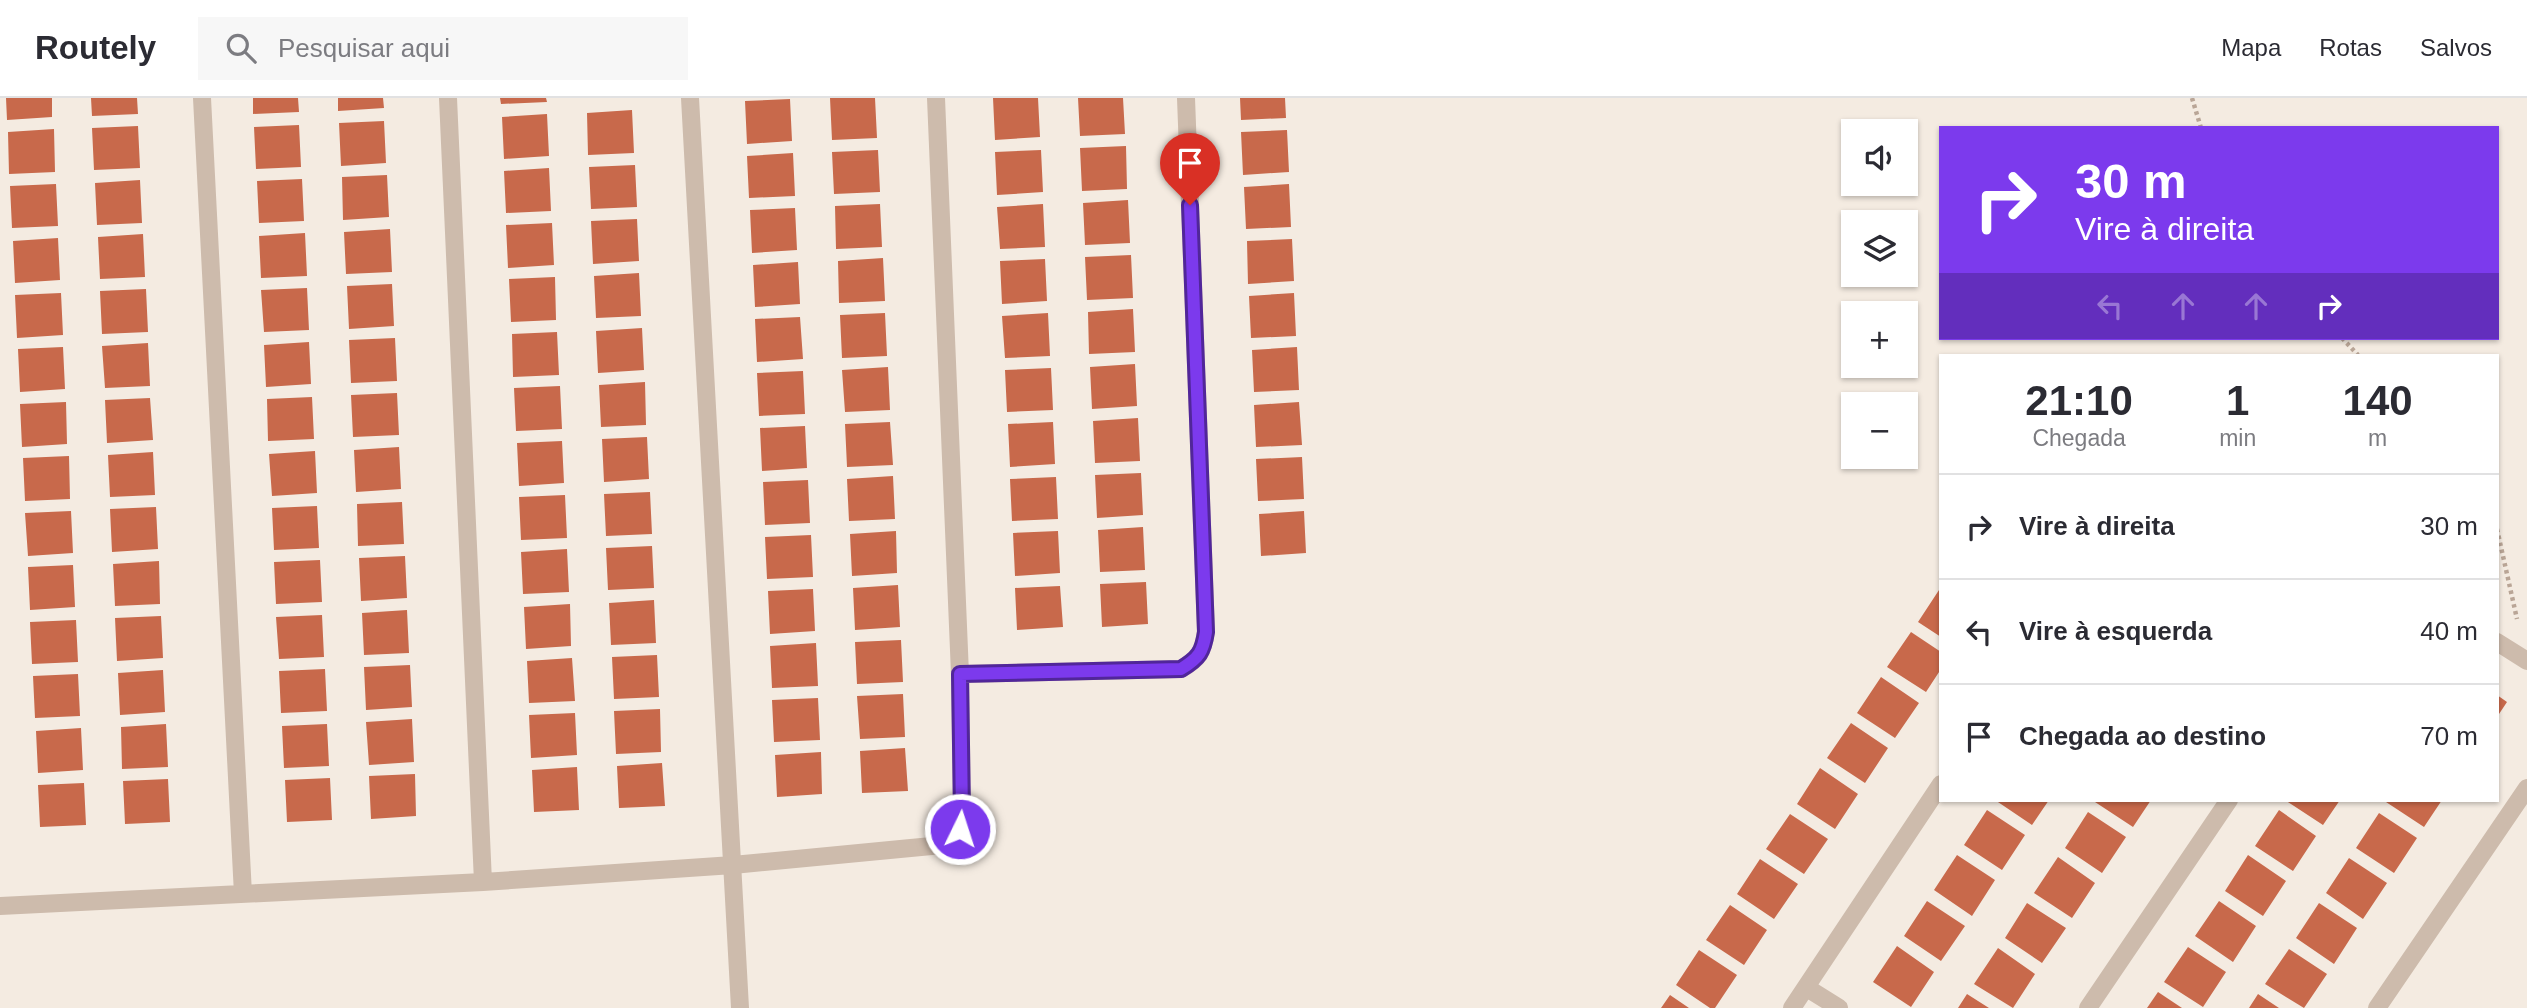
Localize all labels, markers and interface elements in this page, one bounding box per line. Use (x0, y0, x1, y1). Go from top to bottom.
search box (198, 17, 688, 80)
text: Routely (35, 29, 156, 66)
icon: search (222, 29, 260, 67)
text: Pesquisar aqui (278, 33, 450, 63)
text: Mapa (2221, 34, 2281, 61)
text: Rotas (2319, 34, 2382, 61)
text: Salvos (2420, 34, 2492, 61)
map controls (1841, 119, 1918, 469)
button: sound (1841, 119, 1918, 196)
pin (1160, 133, 1220, 205)
icon: arrive (1171, 144, 1209, 182)
icon: right (1960, 154, 2051, 245)
text: 30 m (2075, 154, 2187, 208)
button: layers (1841, 210, 1918, 287)
text: Vire à direita (2075, 211, 2254, 247)
icon: left (2091, 287, 2129, 325)
icon: ahead (2164, 287, 2202, 325)
icon: ahead (2237, 287, 2275, 325)
icon: right (2310, 287, 2348, 325)
button: + (1841, 301, 1918, 378)
text: 21:10 (2025, 377, 2133, 424)
text: 1 (2226, 377, 2249, 424)
text: 140 (2343, 377, 2413, 424)
button: − (1841, 392, 1918, 469)
text: Chegada (2032, 425, 2126, 451)
text: min (2219, 425, 2256, 451)
text: m (2368, 425, 2387, 451)
icon: right (1960, 508, 1998, 546)
text: Vire à direita (2019, 511, 2175, 541)
text: 30 m (2420, 511, 2478, 541)
icon: left (1960, 613, 1998, 651)
text: Vire à esquerda (2019, 616, 2212, 646)
text: 40 m (2420, 616, 2478, 646)
icon: arrive (1960, 718, 1998, 756)
text: Chegada ao destino (2019, 721, 2266, 751)
text: 70 m (2420, 721, 2478, 751)
position arrow (923, 792, 997, 866)

